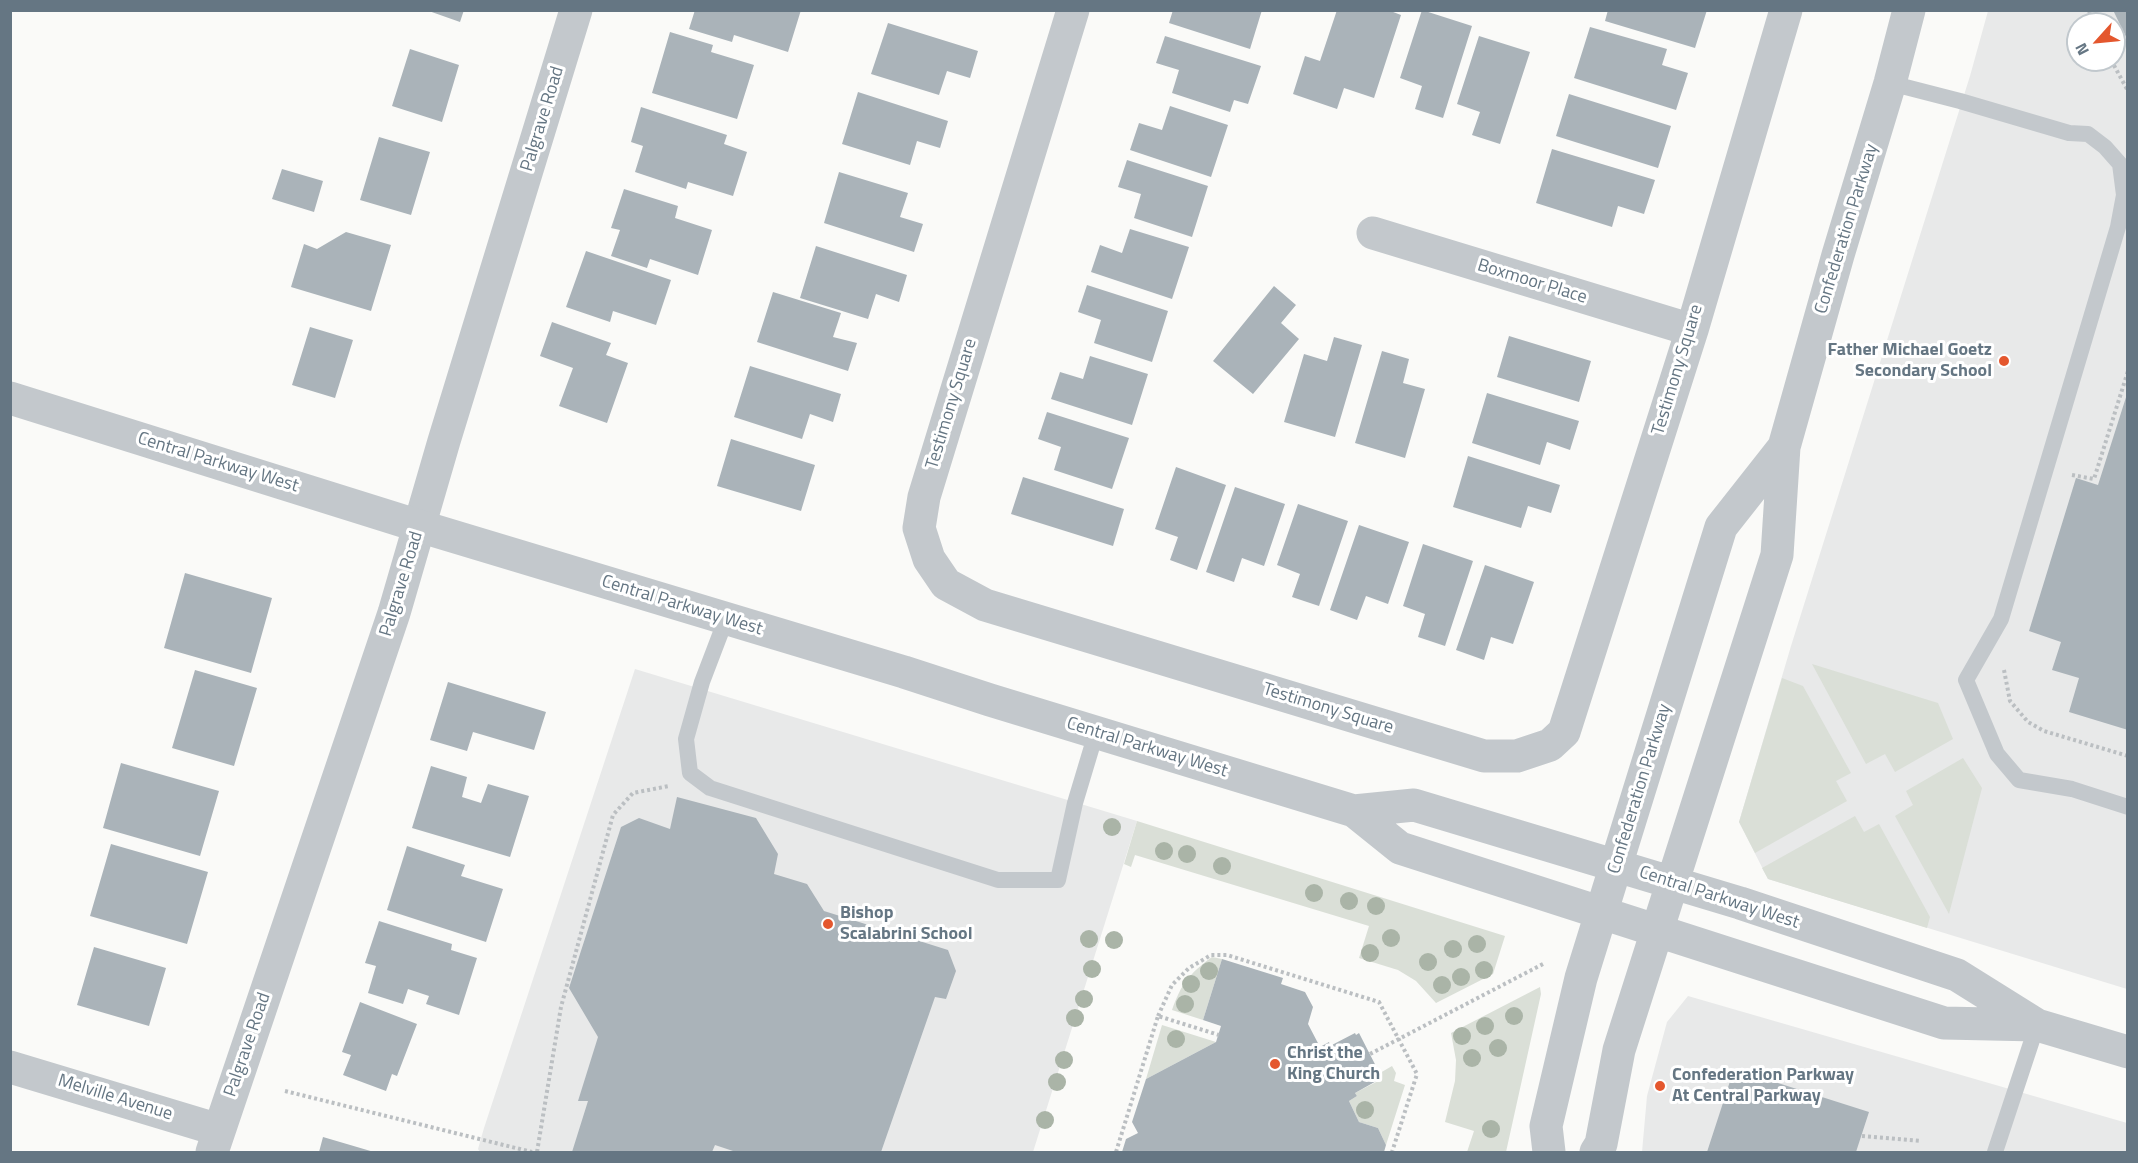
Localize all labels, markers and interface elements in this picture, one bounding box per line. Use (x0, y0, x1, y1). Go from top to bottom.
north arrow (2066, 12, 2126, 72)
text: N (2069, 39, 2095, 60)
street label: Palgrave Road (517, 64, 569, 174)
street label: Confederation Parkway (1811, 141, 1883, 317)
street label: Boxmoor Place (1475, 255, 1589, 309)
street label: Testimony Square (1648, 302, 1708, 438)
street label: Testimony Square (922, 336, 982, 472)
place label: Father Michael Goetz Secondary School (1827, 340, 1992, 382)
marker: Father Michael Goetz Secondary School (1997, 354, 2011, 368)
street label: Central Parkway West (135, 428, 301, 498)
street label: Palgrave Road (376, 529, 428, 639)
street label: Central Parkway West (599, 571, 765, 641)
street label: Testimony Square (1260, 679, 1396, 739)
street label: Confederation Parkway (1604, 701, 1676, 877)
street label: Central Parkway West (1064, 713, 1230, 783)
street label: Central Parkway West (1636, 862, 1802, 934)
place label: Bishop Scalabrini School (840, 903, 973, 946)
marker: Bishop Scalabrini School (821, 917, 835, 931)
street label: Palgrave Road (220, 990, 276, 1100)
place label: Christ the King Church (1287, 1043, 1380, 1086)
marker: Christ the King Church (1268, 1057, 1282, 1071)
place label: Confederation Parkway At Central Parkway (1672, 1065, 1854, 1108)
street label: Melville Avenue (55, 1070, 175, 1126)
marker: Confederation Parkway At Central Parkway (1653, 1079, 1667, 1093)

